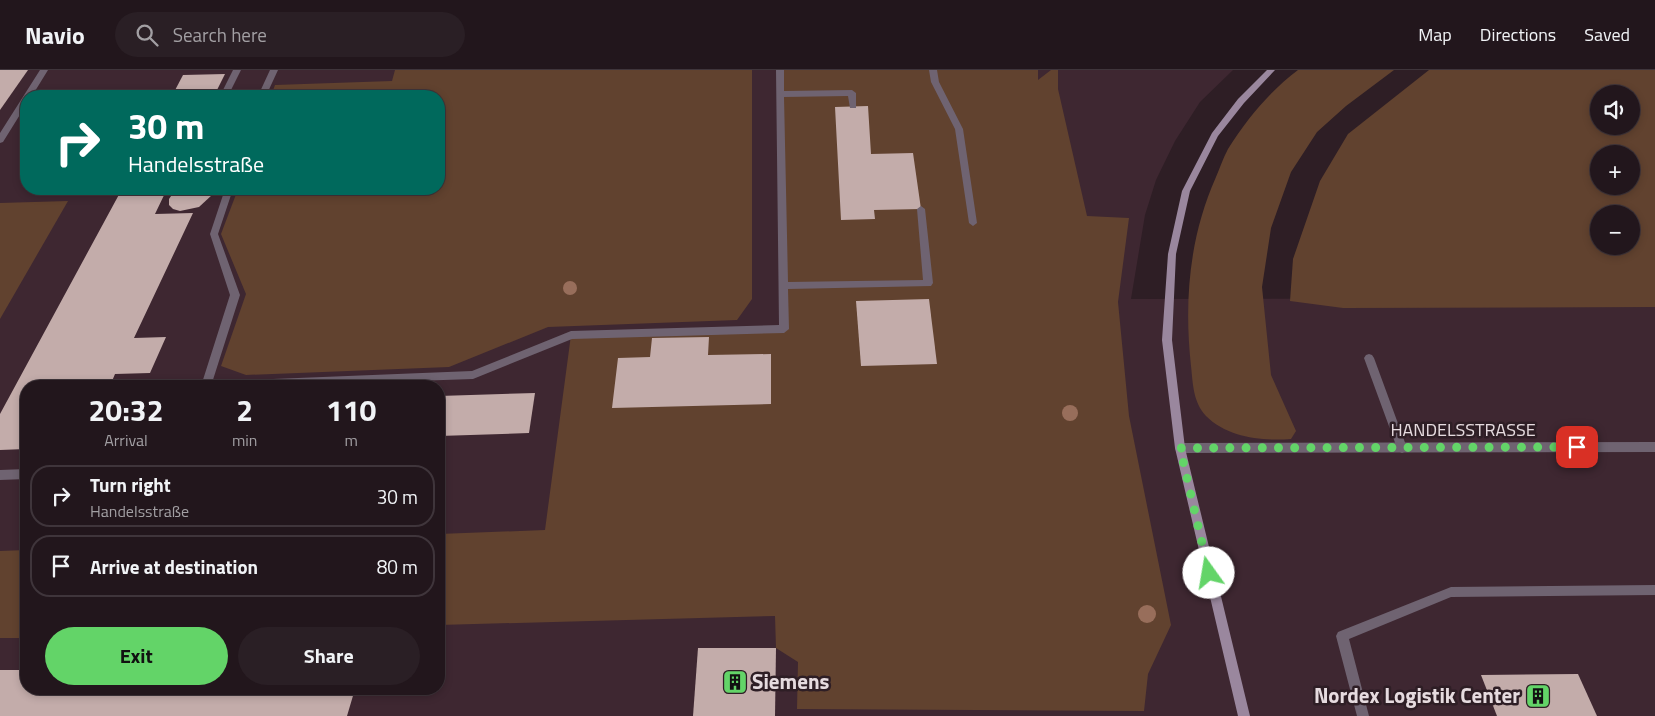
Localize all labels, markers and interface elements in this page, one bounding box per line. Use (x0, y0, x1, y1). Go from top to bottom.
search box (115, 12, 465, 57)
text: Navio (25, 17, 85, 53)
text: Search here (173, 20, 267, 49)
icon: search (133, 21, 161, 49)
text: Map (1418, 21, 1452, 48)
text: Directions (1480, 21, 1556, 48)
text: Saved (1584, 21, 1630, 48)
map controls (1590, 85, 1640, 255)
button: sound (1590, 85, 1640, 135)
text: 30 m (128, 99, 204, 153)
icon: right (45, 110, 110, 175)
button: + (1590, 145, 1640, 195)
text: Handelsstraße (128, 147, 264, 181)
button: − (1590, 205, 1640, 255)
text: 20:32 (89, 387, 163, 433)
text: 2 (236, 387, 253, 433)
text: 110 (326, 387, 376, 433)
street label: HANDELSSTRASSE (1390, 416, 1536, 443)
pin (1556, 426, 1598, 468)
text: Arrival (104, 428, 148, 452)
text: min (232, 428, 257, 452)
text: m (345, 428, 358, 452)
icon: arrive (1563, 433, 1591, 461)
text: Turn right (90, 470, 171, 499)
icon: right (47, 482, 75, 510)
text: 30 m (377, 482, 418, 511)
text: Handelsstraße (90, 499, 189, 523)
position arrow (1182, 546, 1234, 598)
icon: arrive (47, 552, 75, 580)
text: Arrive at destination (90, 552, 258, 581)
text: 80 m (377, 552, 418, 581)
button: Exit (45, 627, 228, 685)
button: Share (238, 627, 420, 685)
place label: Siemens (752, 665, 829, 697)
building icon: Siemens (722, 669, 748, 695)
place label: Nordex Logistik Center (1314, 679, 1520, 711)
building icon: Nordex Logistik Center (1525, 683, 1551, 709)

